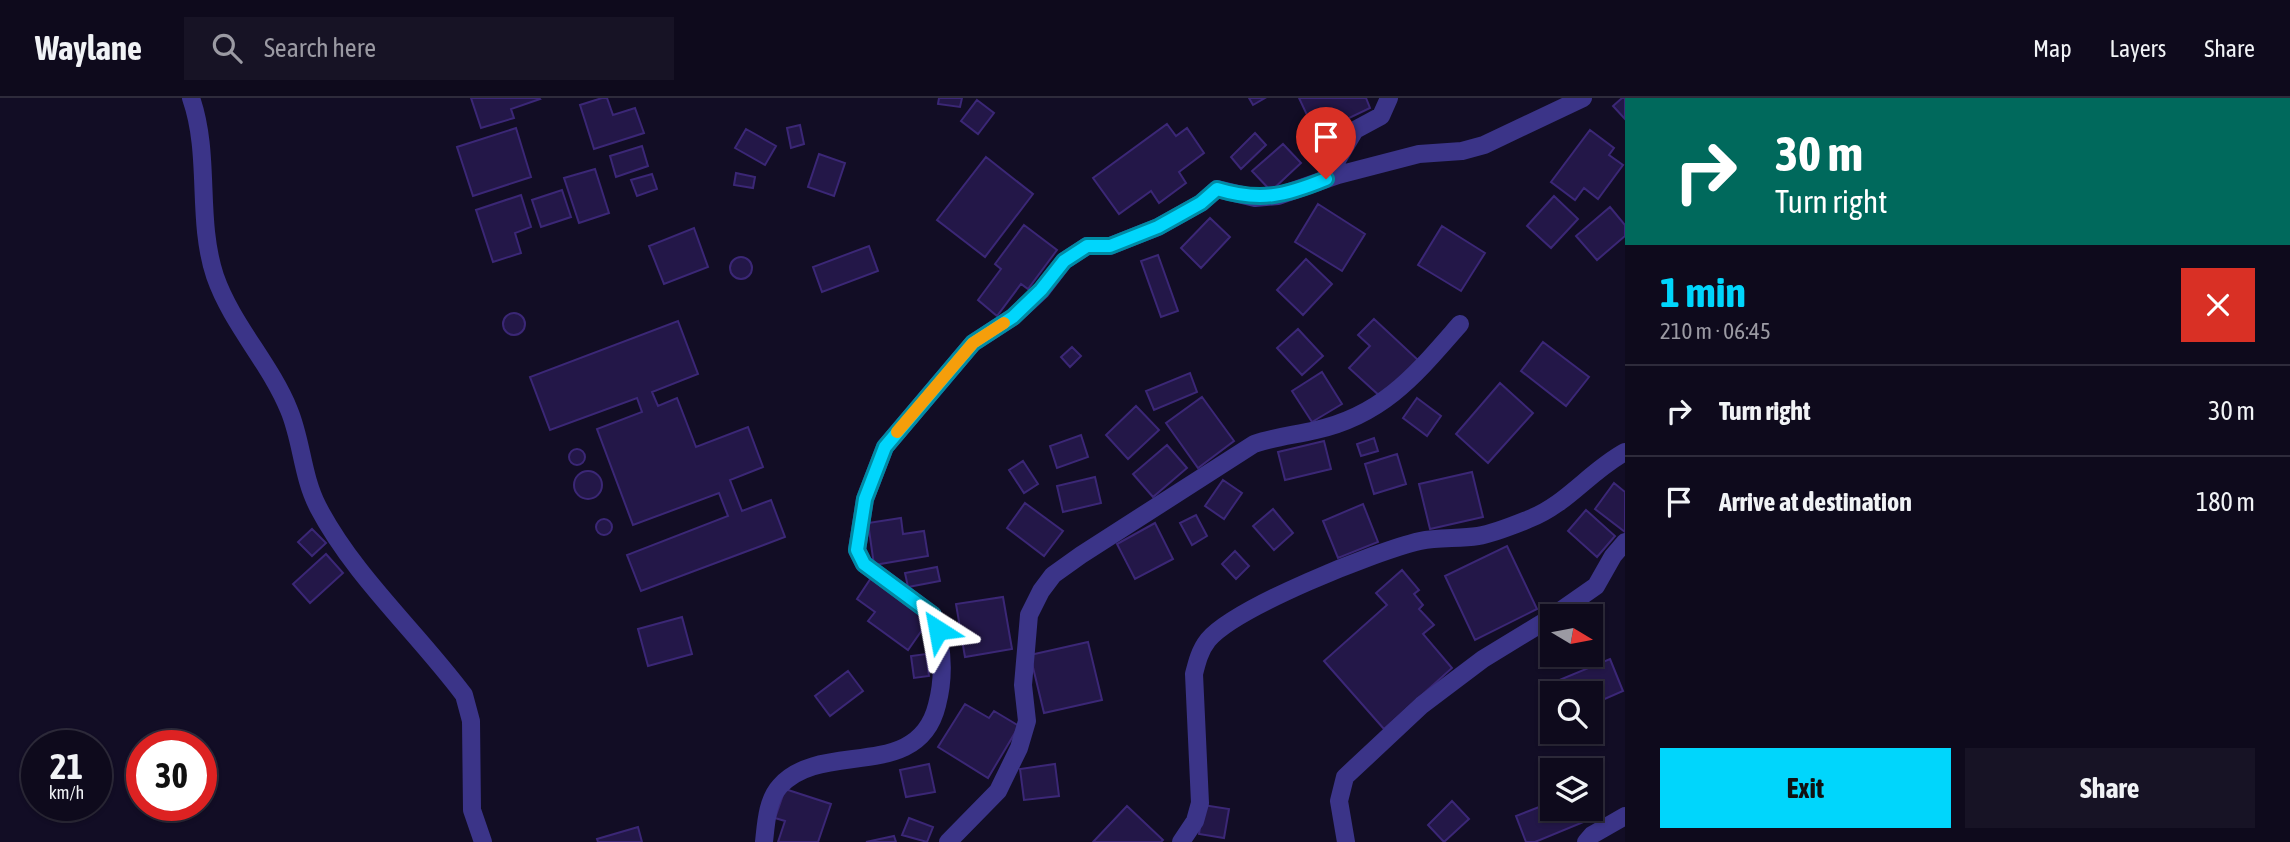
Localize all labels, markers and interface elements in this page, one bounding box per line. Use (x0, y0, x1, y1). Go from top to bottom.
search box (184, 17, 674, 80)
text: Waylane (35, 29, 142, 67)
icon: search (208, 29, 246, 67)
text: Search here (264, 33, 376, 63)
text: Map (2033, 35, 2072, 62)
text: Layers (2110, 35, 2166, 62)
text: Share (2204, 35, 2255, 62)
pin (1296, 107, 1356, 179)
icon: arrive (1307, 118, 1345, 156)
text: 30 m (1775, 125, 1863, 181)
icon: right (1660, 126, 1751, 217)
text: Turn right (1775, 183, 1888, 220)
text: 1 min (1660, 268, 1746, 316)
button: close (2181, 268, 2255, 342)
text: 210 m · 06:45 (1660, 318, 1771, 344)
icon: right (1660, 392, 1698, 430)
text: Turn right (1719, 396, 1810, 426)
text: 30 m (2208, 396, 2255, 426)
icon: arrive (1660, 483, 1698, 521)
text: Arrive at destination (1719, 487, 1912, 517)
text: 180 m (2196, 487, 2255, 517)
position arrow (901, 593, 975, 667)
north arrow (1540, 604, 1603, 667)
map controls (1540, 604, 1603, 821)
button: search (1540, 681, 1603, 744)
speed limit sign: 30 (126, 730, 217, 821)
text: 21 (50, 746, 83, 786)
button: Exit (1660, 748, 1951, 828)
button: Share (1965, 748, 2255, 828)
button: layers (1540, 758, 1603, 821)
text: km/h (49, 782, 84, 803)

